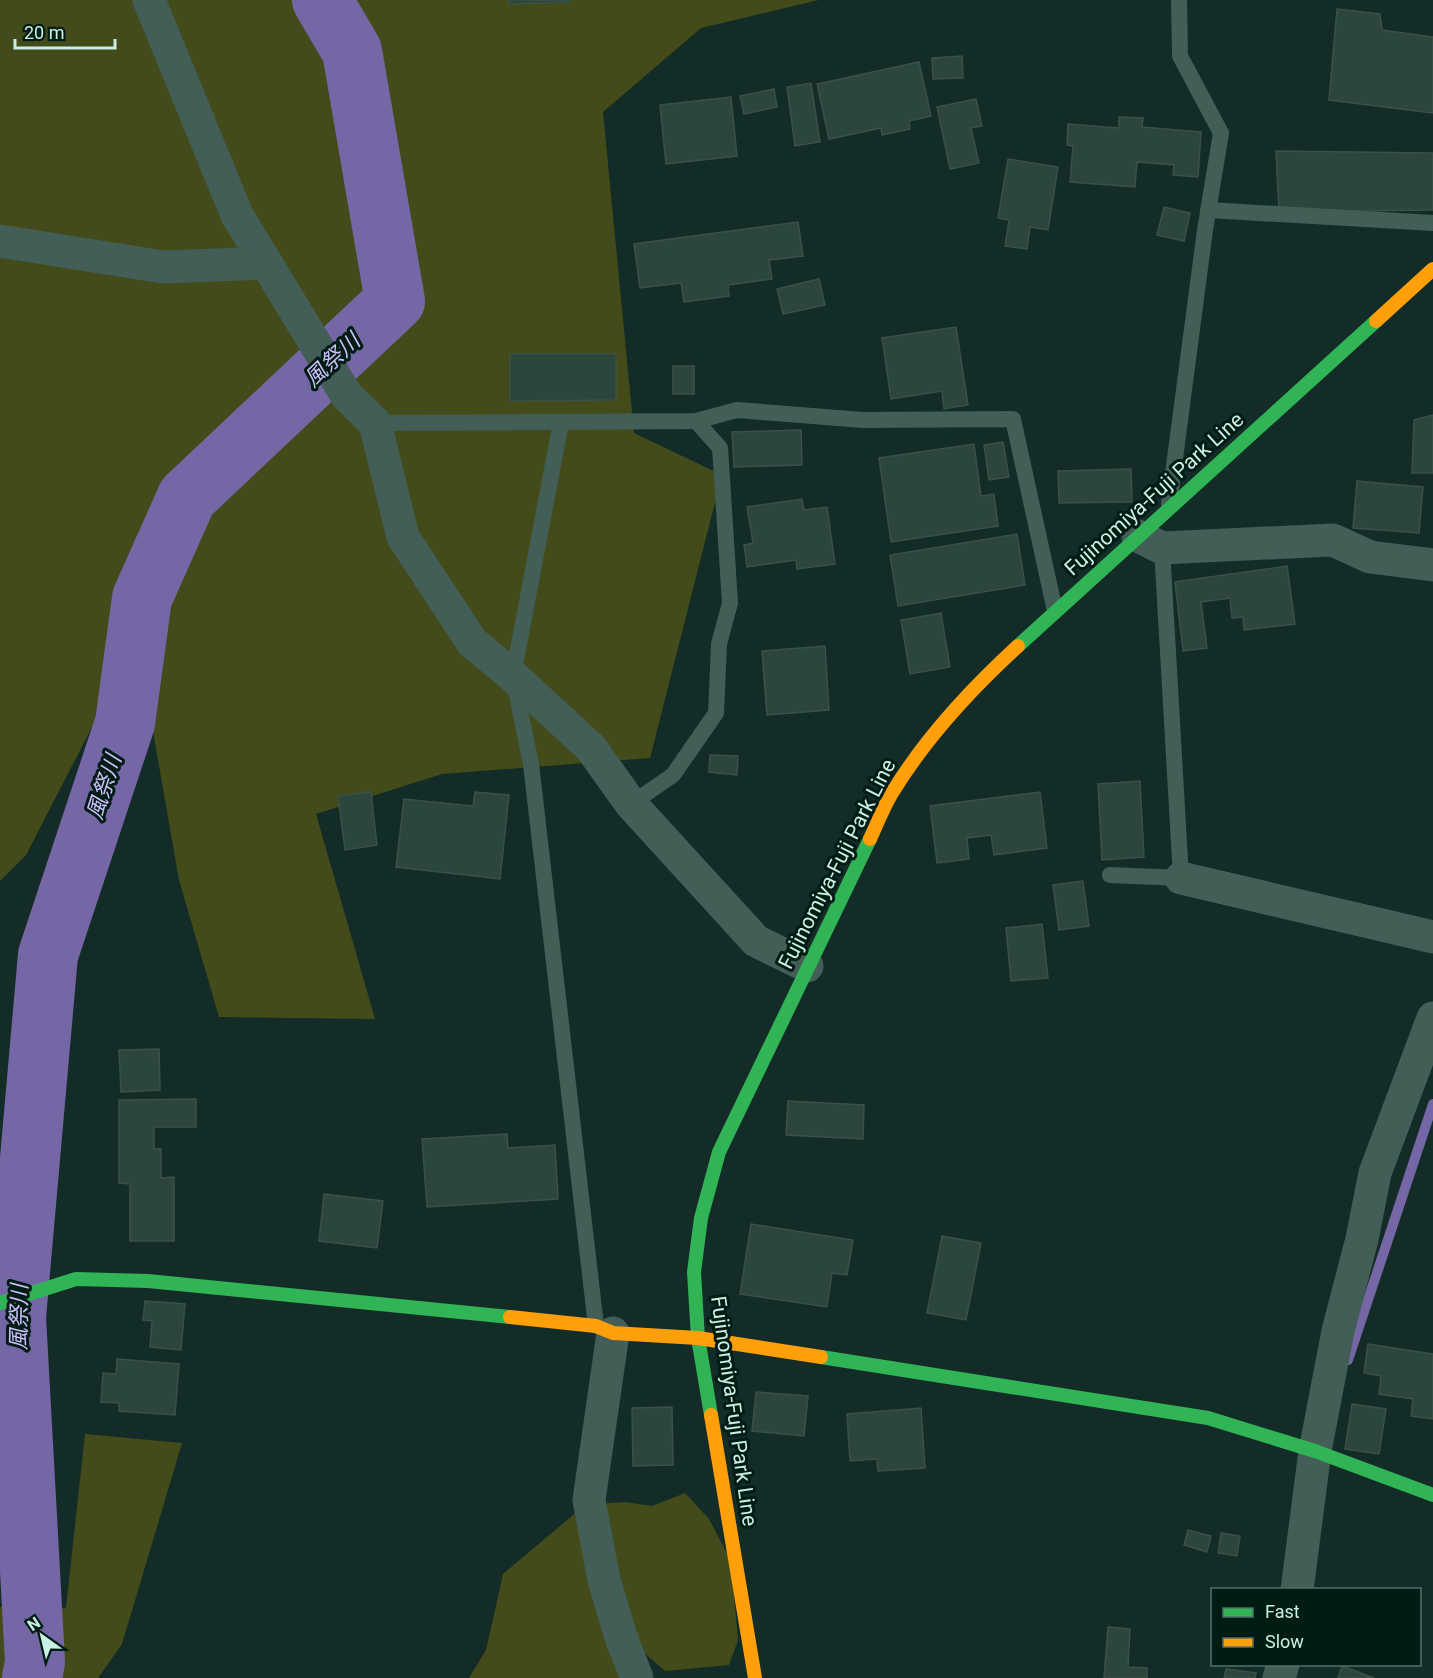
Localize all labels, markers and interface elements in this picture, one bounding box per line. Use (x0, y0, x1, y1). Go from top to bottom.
scale bar (15, 12, 116, 50)
text: 20 m (24, 22, 64, 43)
water label: 風祭川 (299, 327, 366, 392)
street label: Fujinomiya-Fuji Park Line (1060, 407, 1248, 581)
water label: 風祭川 (82, 750, 127, 822)
street label: Fujinomiya-Fuji Park Line (774, 755, 900, 973)
water label: 風祭川 (6, 1282, 32, 1350)
street label: Fujinomiya-Fuji Park Line (706, 1294, 762, 1528)
legend (1211, 1588, 1421, 1666)
text: Fast (1265, 1601, 1300, 1622)
north arrow (12, 1606, 72, 1666)
text: N (24, 1613, 44, 1635)
text: Slow (1265, 1631, 1304, 1652)

